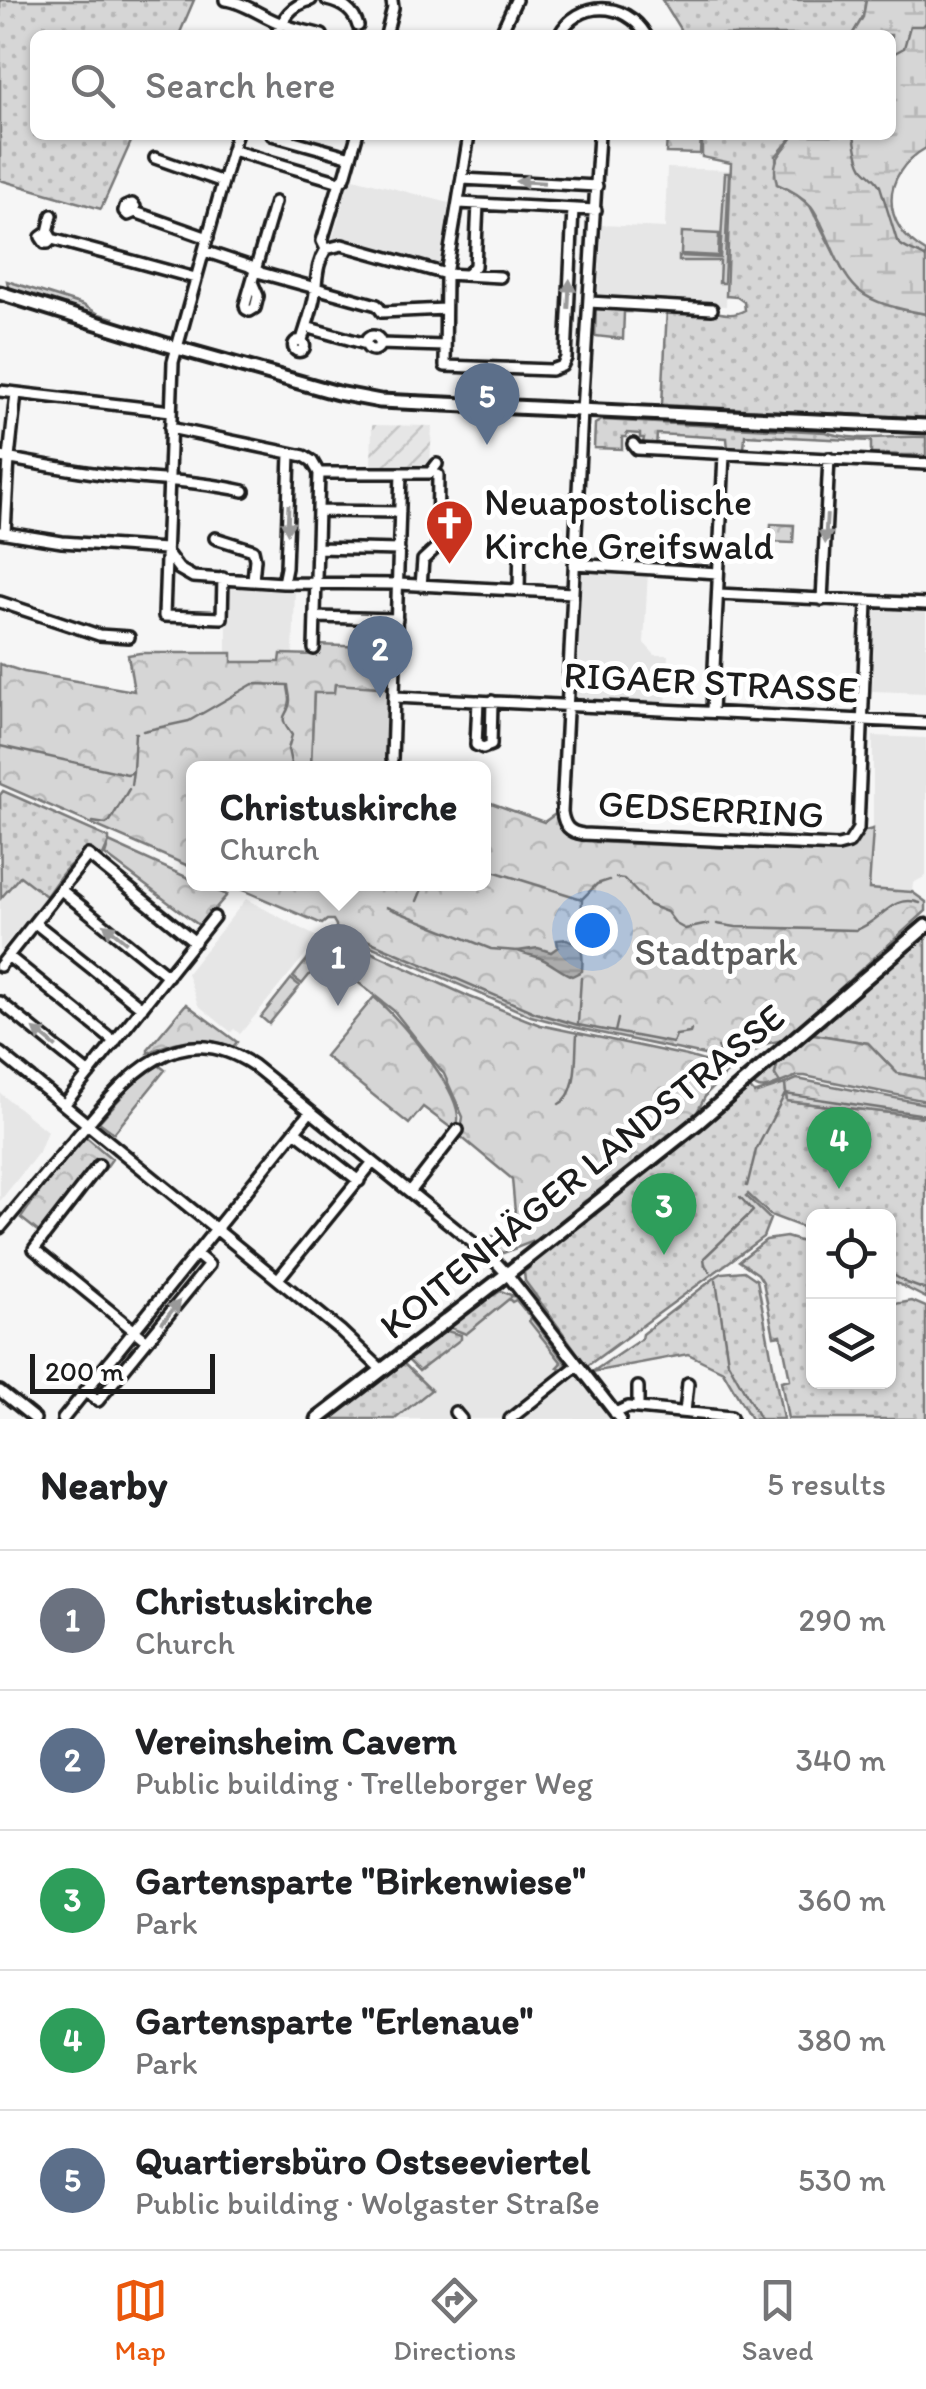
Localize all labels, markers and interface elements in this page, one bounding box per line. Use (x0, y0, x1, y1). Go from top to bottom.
search box (30, 30, 896, 140)
icon: search (65, 58, 120, 113)
text: Search here (145, 62, 336, 108)
one-way arrow (513, 174, 545, 190)
one-way arrow (561, 277, 577, 309)
pin: 5 (454, 362, 520, 445)
place label: Neuapostolische Kirche Greifswald (484, 479, 774, 569)
church icon: Neuapostolische Kirche Greifswald (423, 498, 475, 566)
one-way arrow (280, 503, 296, 535)
one-way arrow (818, 513, 834, 545)
pin: 2 (348, 616, 412, 698)
street label: RIGAER STRASSE (562, 651, 860, 713)
popup (186, 761, 491, 891)
street label: GEDSERRING (597, 780, 825, 838)
text: Christuskirche (220, 784, 458, 830)
text: Church (220, 830, 319, 868)
your location (567, 905, 618, 956)
one-way arrow (102, 923, 127, 944)
pin: 1 (306, 924, 370, 1006)
park label: Stadtpark (635, 929, 798, 975)
street label: KOITENHÄGER LANDSTRASSE (370, 994, 794, 1348)
one-way arrow (32, 1028, 57, 1049)
pin: 4 (806, 1106, 872, 1189)
pin: 3 (632, 1172, 696, 1255)
map controls (806, 1209, 896, 1389)
button: locate (806, 1209, 896, 1299)
one-way arrow (160, 1299, 181, 1324)
button: layers (806, 1299, 896, 1389)
scale bar (30, 1349, 215, 1394)
text: 200 m (45, 1354, 124, 1388)
text: Nearby (40, 1459, 167, 1510)
text: 5 results (767, 1465, 886, 1503)
text: Christuskirche (135, 1578, 373, 1624)
text: 1 (65, 1601, 80, 1639)
text: 290 m (799, 1601, 886, 1639)
text: Church (135, 1624, 235, 1662)
text: Vereinsheim Cavern (135, 1718, 457, 1764)
text: 2 (64, 1741, 81, 1779)
text: 340 m (796, 1741, 886, 1779)
text: Public building · Trelleborger Weg (135, 1764, 593, 1802)
text: Gartensparte "Birkenwiese" (135, 1858, 586, 1904)
text: 3 (64, 1881, 81, 1919)
text: 360 m (798, 1881, 886, 1919)
text: Park (135, 1904, 198, 1942)
text: Gartensparte "Erlenaue" (135, 1998, 533, 2044)
text: 4 (63, 2021, 82, 2059)
text: 380 m (797, 2021, 886, 2059)
text: Park (135, 2044, 198, 2082)
text: Quartiersbüro Ostseeviertel (135, 2138, 590, 2184)
text: 5 (64, 2161, 81, 2199)
text: 530 m (798, 2161, 886, 2199)
text: Public building · Wolgaster Straße (135, 2184, 600, 2222)
tab: Map (113, 2273, 168, 2367)
tab: Directions (393, 2273, 516, 2367)
tab: Saved (742, 2273, 813, 2367)

